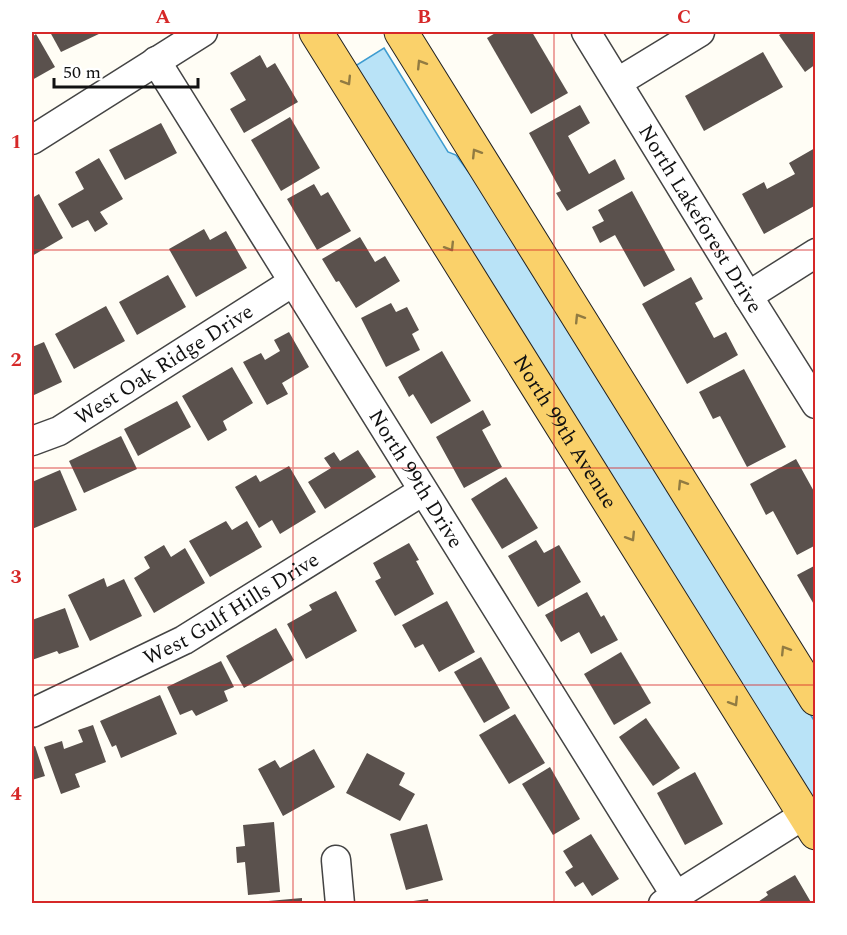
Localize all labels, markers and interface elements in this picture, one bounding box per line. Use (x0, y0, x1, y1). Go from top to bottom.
text: A (155, 2, 171, 32)
text: B (417, 2, 431, 32)
text: C (677, 2, 691, 32)
scale bar (54, 51, 198, 89)
text: 50 m (63, 59, 101, 86)
one-way arrow (417, 60, 429, 70)
one-way arrow (340, 75, 352, 85)
street label: North Lakeforest Drive (629, 119, 770, 320)
text: 1 (10, 127, 22, 157)
one-way arrow (472, 149, 483, 160)
one-way arrow (443, 241, 455, 251)
street label: West Oak Ridge Drive (69, 296, 260, 434)
one-way arrow (574, 314, 586, 324)
text: 2 (10, 345, 22, 375)
street label: North 99th Avenue (504, 349, 625, 515)
street label: North 99th Drive (360, 403, 471, 555)
one-way arrow (677, 480, 689, 490)
one-way arrow (624, 531, 636, 541)
street label: West Gulf Hills Drive (138, 544, 326, 674)
text: 3 (10, 562, 22, 592)
one-way arrow (780, 646, 792, 656)
one-way arrow (727, 696, 739, 706)
text: 4 (10, 779, 22, 809)

